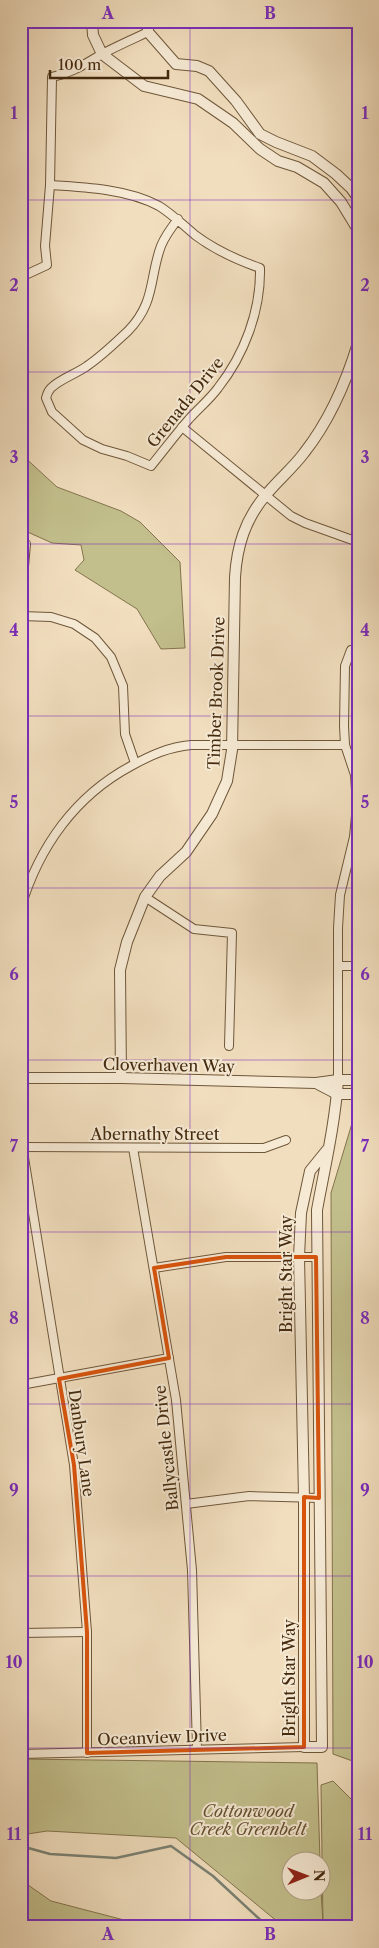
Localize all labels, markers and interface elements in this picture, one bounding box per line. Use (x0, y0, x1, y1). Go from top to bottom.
text: A (101, 3, 115, 23)
text: B (264, 3, 276, 23)
scale bar (50, 48, 168, 80)
text: 100 m (58, 55, 101, 74)
text: 1 (10, 103, 18, 123)
text: 1 (361, 103, 369, 123)
text: 2 (9, 275, 19, 295)
text: 2 (360, 275, 370, 295)
street label: Grenada Drive (142, 353, 228, 451)
text: 3 (9, 447, 19, 467)
text: 3 (360, 447, 370, 467)
street label: Timber Brook Drive (203, 616, 229, 770)
text: 4 (9, 620, 19, 640)
text: 4 (360, 620, 370, 640)
text: 5 (10, 792, 19, 812)
text: 5 (361, 792, 370, 812)
text: 6 (9, 964, 19, 984)
text: 6 (360, 964, 370, 984)
street label: Cloverhaven Way (103, 1054, 236, 1076)
street label: Abernathy Street (90, 1124, 220, 1144)
text: 7 (10, 1136, 19, 1156)
text: 7 (361, 1136, 370, 1156)
street label: Bright Star Way (276, 1214, 296, 1333)
text: 8 (9, 1308, 19, 1328)
text: 8 (360, 1308, 370, 1328)
street label: Ballycastle Drive (149, 1384, 183, 1512)
street label: Danbury Lane (65, 1388, 99, 1498)
text: 9 (9, 1480, 19, 1500)
text: 9 (360, 1480, 370, 1500)
street label: Bright Star Way (279, 1618, 299, 1737)
text: 10 (5, 1652, 23, 1672)
text: 10 (356, 1652, 374, 1672)
street label: Oceanview Drive (97, 1725, 227, 1749)
park label: Cottonwood Creek Greenbelt (190, 1801, 308, 1839)
text: 11 (7, 1824, 22, 1844)
text: 11 (358, 1824, 373, 1844)
north arrow (282, 1850, 332, 1900)
text: N (310, 1870, 328, 1882)
text: A (101, 1924, 115, 1944)
text: B (264, 1924, 276, 1944)

